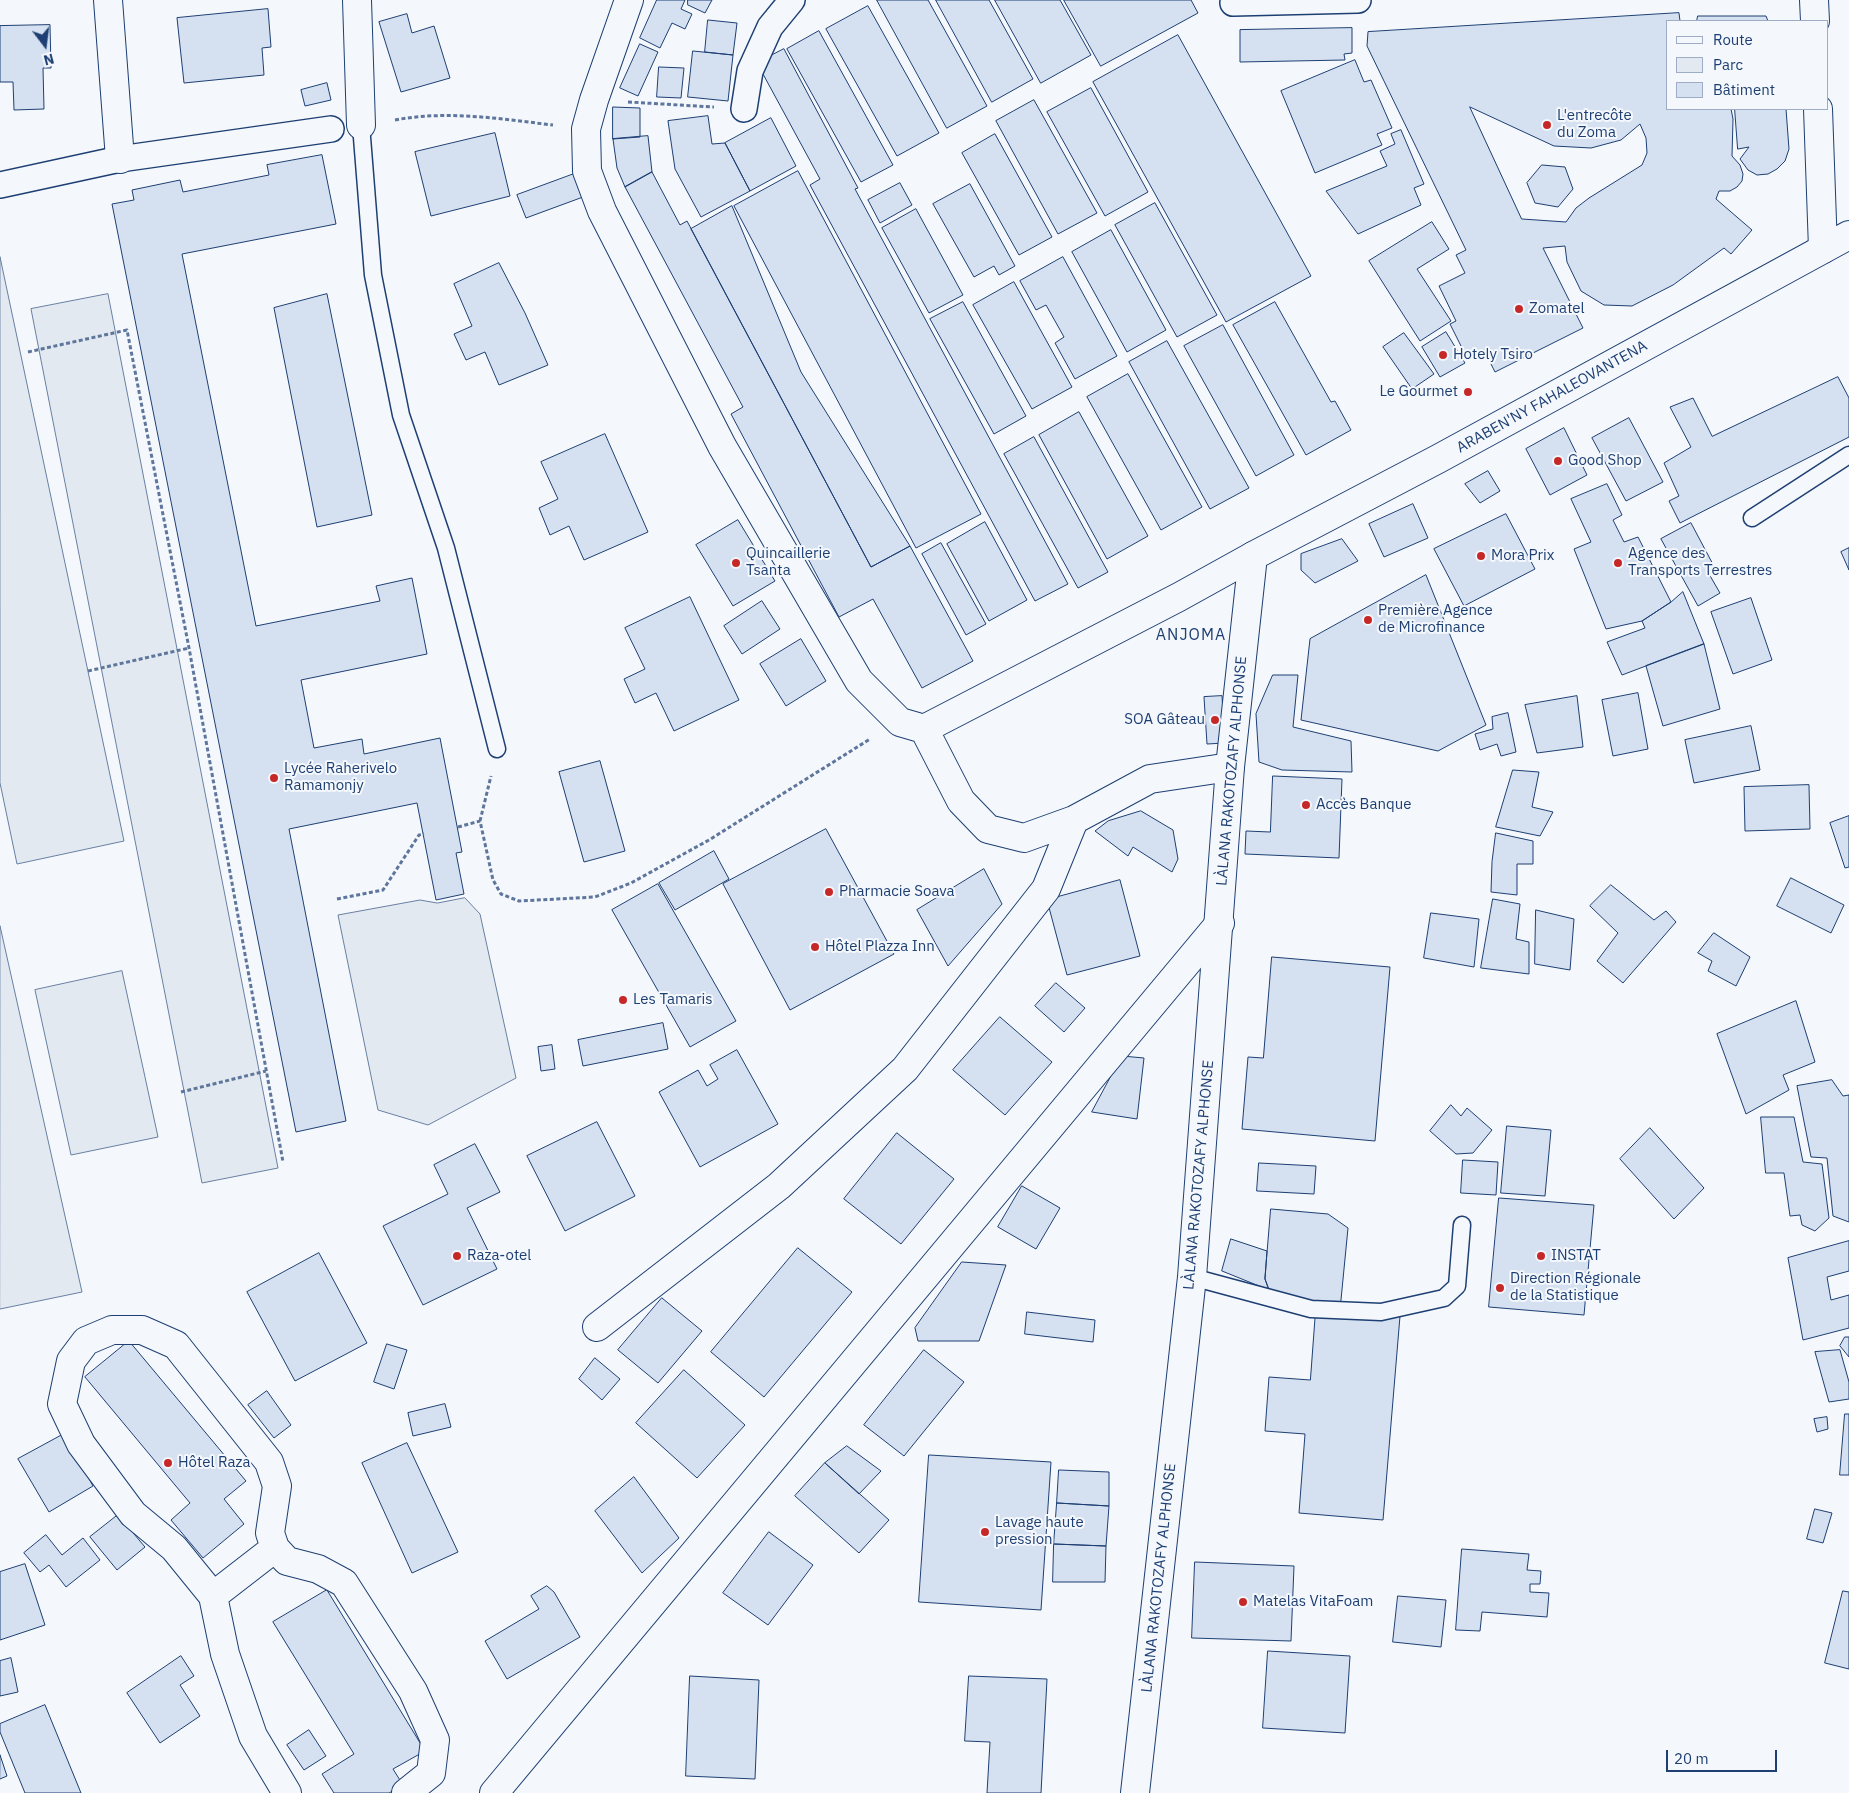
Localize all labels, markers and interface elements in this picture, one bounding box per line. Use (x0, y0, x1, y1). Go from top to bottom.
north arrow (20, 20, 70, 70)
legend (1666, 20, 1829, 110)
text: Route (1713, 30, 1753, 49)
text: N (42, 49, 56, 69)
text: Parc (1713, 55, 1743, 74)
text: Bâtiment (1713, 80, 1775, 99)
place label: L'entrecôte du Zoma (1557, 107, 1632, 142)
marker: L'entrecôte du Zoma (1541, 119, 1553, 131)
place label: Zomatel (1529, 300, 1585, 318)
marker: Zomatel (1513, 303, 1525, 315)
street label: ARABEN'NY FAHALEOVANTENA (1454, 337, 1650, 457)
place label: Hotely Tsiro (1453, 346, 1533, 364)
marker: Hotely Tsiro (1437, 349, 1449, 361)
place label: Le Gourmet (1379, 383, 1458, 401)
marker: Le Gourmet (1462, 386, 1474, 398)
place label: Good Shop (1568, 452, 1642, 470)
marker: Good Shop (1552, 455, 1564, 467)
place label: Quincaillerie Tsanta (746, 545, 831, 580)
place label: Agence des Transports Terrestres (1628, 545, 1772, 580)
place label: Mora Prix (1491, 547, 1554, 565)
marker: Mora Prix (1475, 550, 1487, 562)
marker: Quincaillerie Tsanta (730, 557, 742, 569)
marker: Agence des Transports Terrestres (1612, 557, 1624, 569)
place label: Première Agence de Microfinance (1378, 602, 1493, 637)
marker: Première Agence de Microfinance (1362, 614, 1374, 626)
district label: ANJOMA (1155, 625, 1227, 645)
street label: LÀLANA RAKOTOZAFY ALPHONSE (1213, 655, 1251, 887)
place label: SOA Gâteau (1124, 711, 1205, 729)
marker: SOA Gâteau (1209, 714, 1221, 726)
place label: Lycée Raherivelo Ramamonjy (284, 760, 397, 795)
marker: Lycée Raherivelo Ramamonjy (268, 772, 280, 784)
place label: Accès Banque (1316, 796, 1411, 814)
marker: Accès Banque (1300, 799, 1312, 811)
place label: Pharmacie Soava (839, 883, 955, 901)
marker: Pharmacie Soava (823, 886, 835, 898)
place label: Hôtel Plazza Inn (825, 938, 935, 956)
marker: Hôtel Plazza Inn (809, 941, 821, 953)
place label: Les Tamaris (633, 991, 713, 1009)
marker: Les Tamaris (617, 994, 629, 1006)
street label: LÀLANA RAKOTOZAFY ALPHONSE (1180, 1059, 1218, 1291)
place label: Raza-otel (467, 1247, 531, 1265)
place label: INSTAT (1551, 1247, 1601, 1265)
marker: Raza-otel (451, 1250, 463, 1262)
marker: INSTAT (1535, 1250, 1547, 1262)
place label: Direction Régionale de la Statistique (1510, 1270, 1641, 1305)
marker: Direction Régionale de la Statistique (1494, 1282, 1506, 1294)
place label: Hôtel Raza (178, 1454, 250, 1472)
marker: Hôtel Raza (162, 1457, 174, 1469)
street label: LÀLANA RAKOTOZAFY ALPHONSE (1138, 1462, 1180, 1694)
place label: Lavage haute pression (995, 1514, 1084, 1549)
marker: Lavage haute pression (979, 1526, 991, 1538)
place label: Matelas VitaFoam (1253, 1593, 1373, 1611)
marker: Matelas VitaFoam (1237, 1596, 1249, 1608)
scale bar (1669, 1740, 1780, 1772)
text: 20 m (1674, 1749, 1709, 1768)

